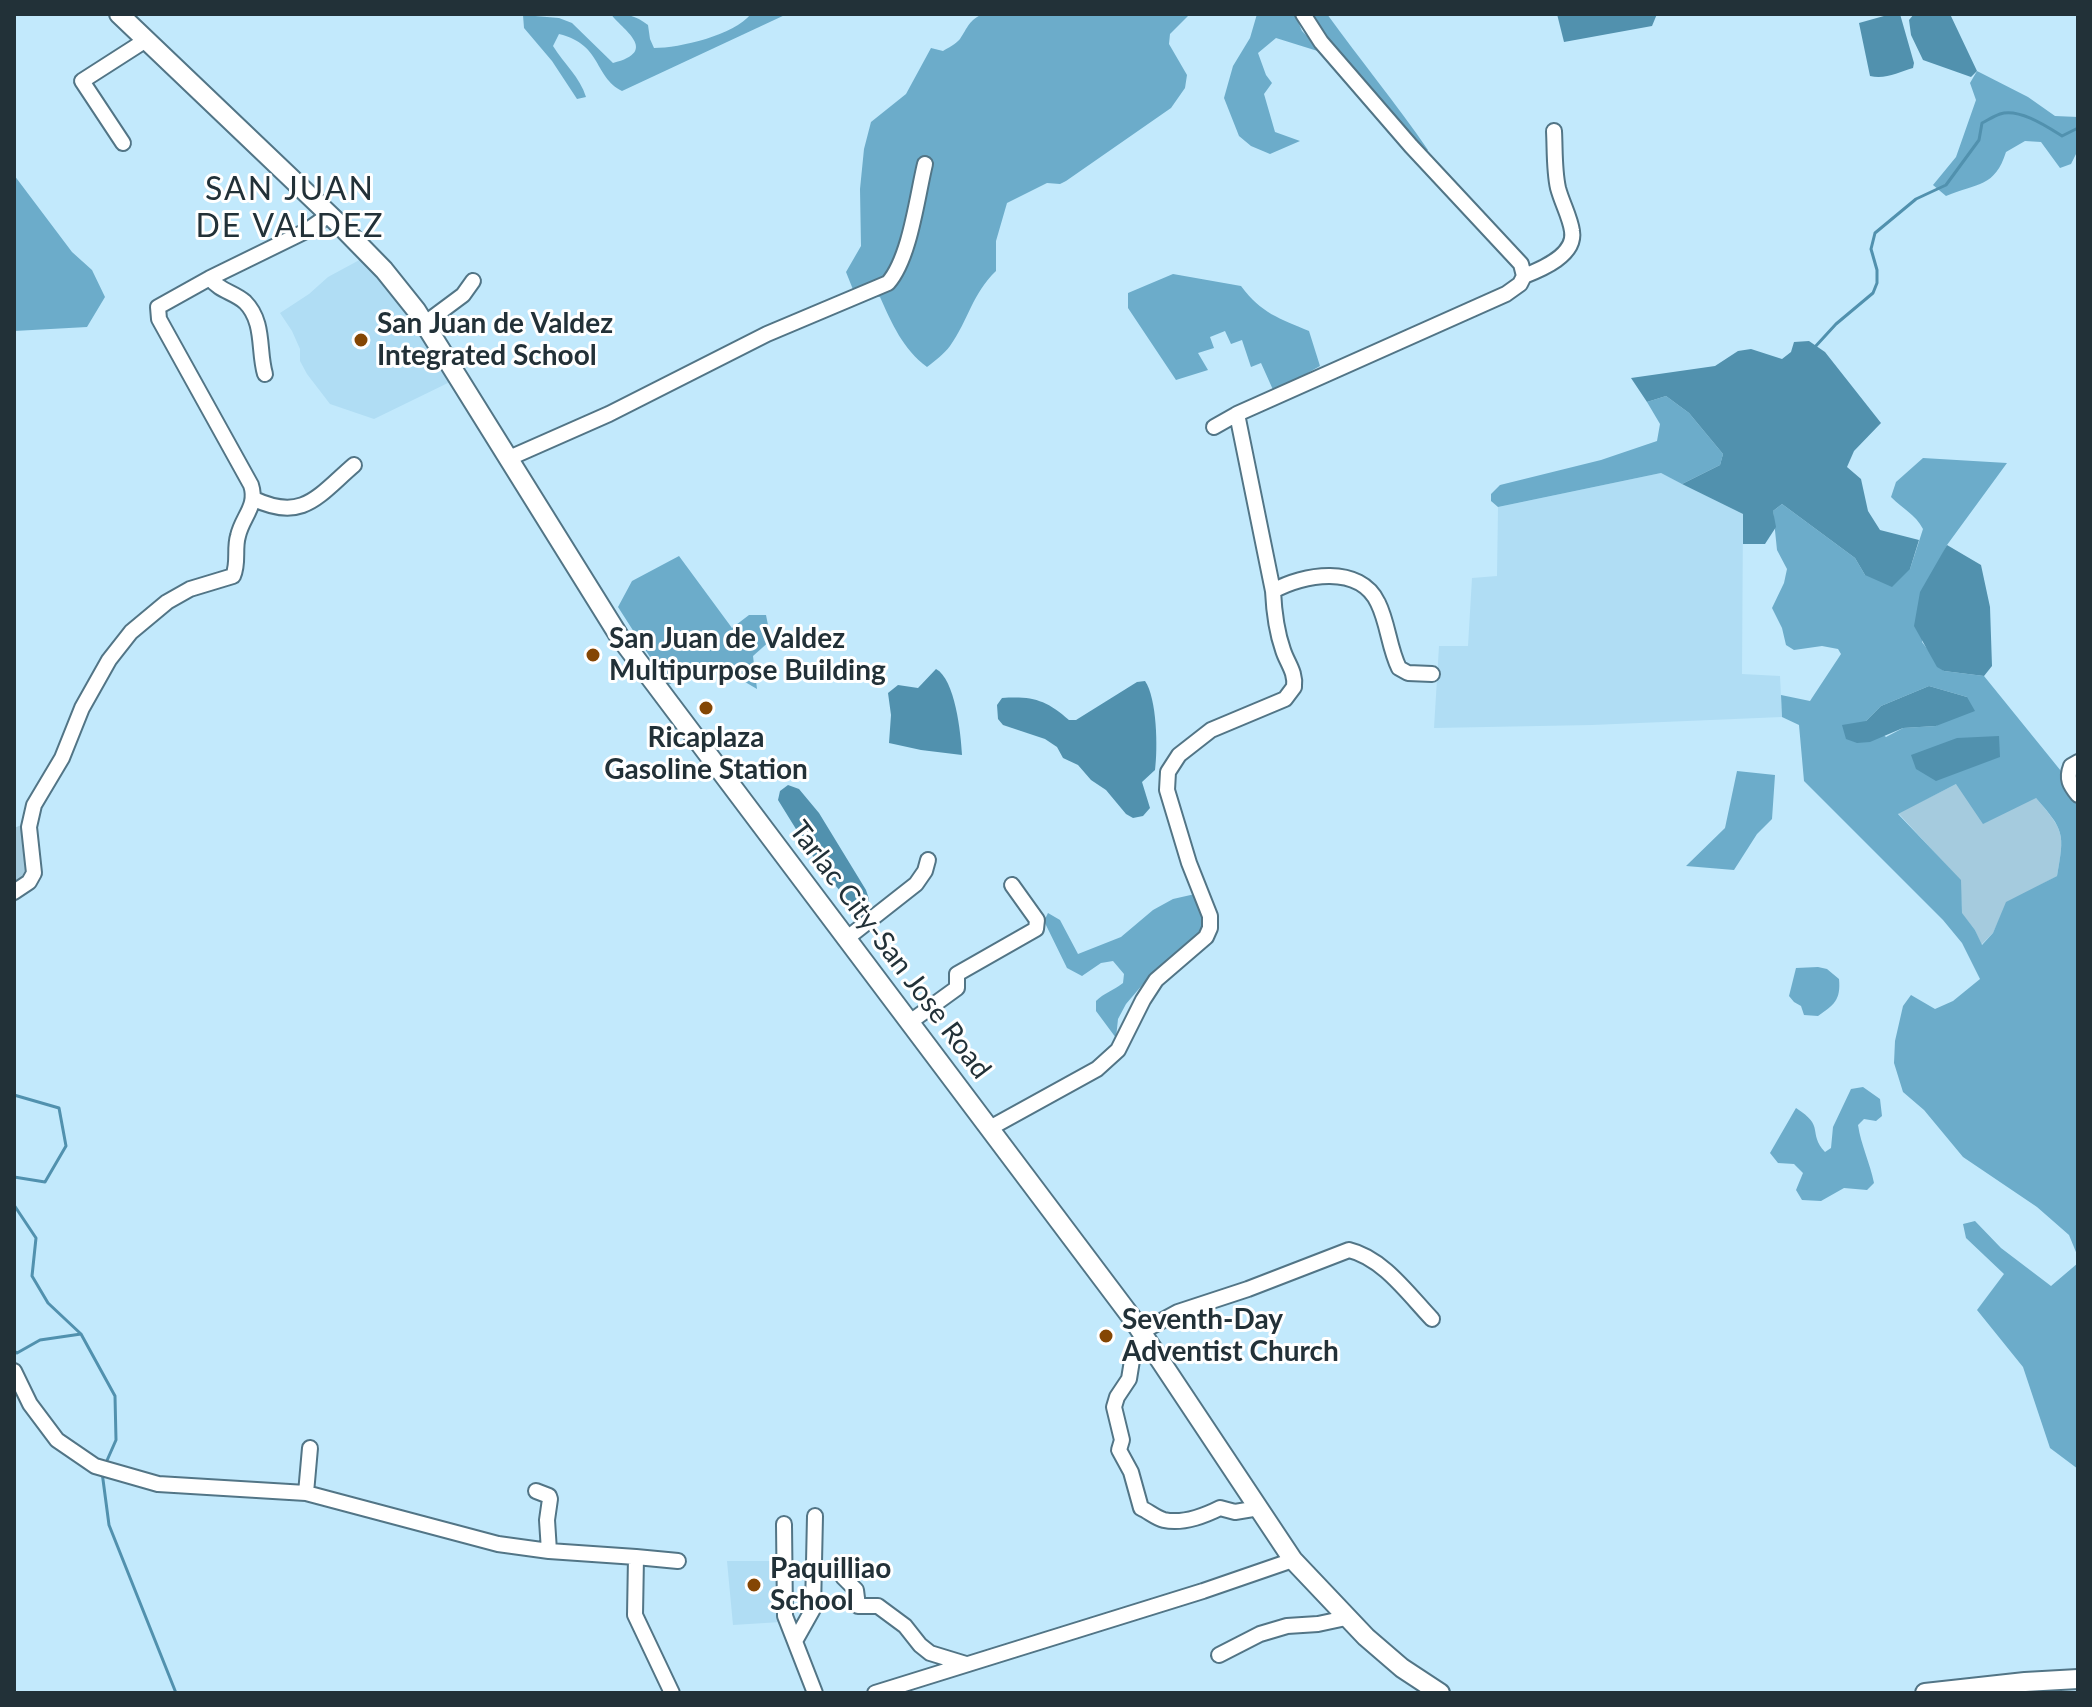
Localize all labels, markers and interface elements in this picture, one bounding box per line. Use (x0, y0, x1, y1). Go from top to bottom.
district label: SAN JUAN DE VALDEZ (195, 171, 385, 246)
place label: San Juan de Valdez Integrated School (377, 307, 613, 373)
marker: San Juan de Valdez Integrated School (352, 331, 370, 349)
place label: San Juan de Valdez Multipurpose Building (609, 622, 886, 688)
marker: San Juan de Valdez Multipurpose Building (584, 646, 602, 664)
marker: Ricaplaza Gasoline Station (697, 699, 715, 717)
place label: Ricaplaza Gasoline Station (604, 721, 808, 787)
street label: Tarlac City-San Jose Road (782, 815, 998, 1085)
place label: Seventh-Day Adventist Church (1122, 1303, 1339, 1369)
marker: Seventh-Day Adventist Church (1097, 1327, 1115, 1345)
place label: Paquilliao School (770, 1552, 891, 1618)
marker: Paquilliao School (745, 1576, 763, 1594)

